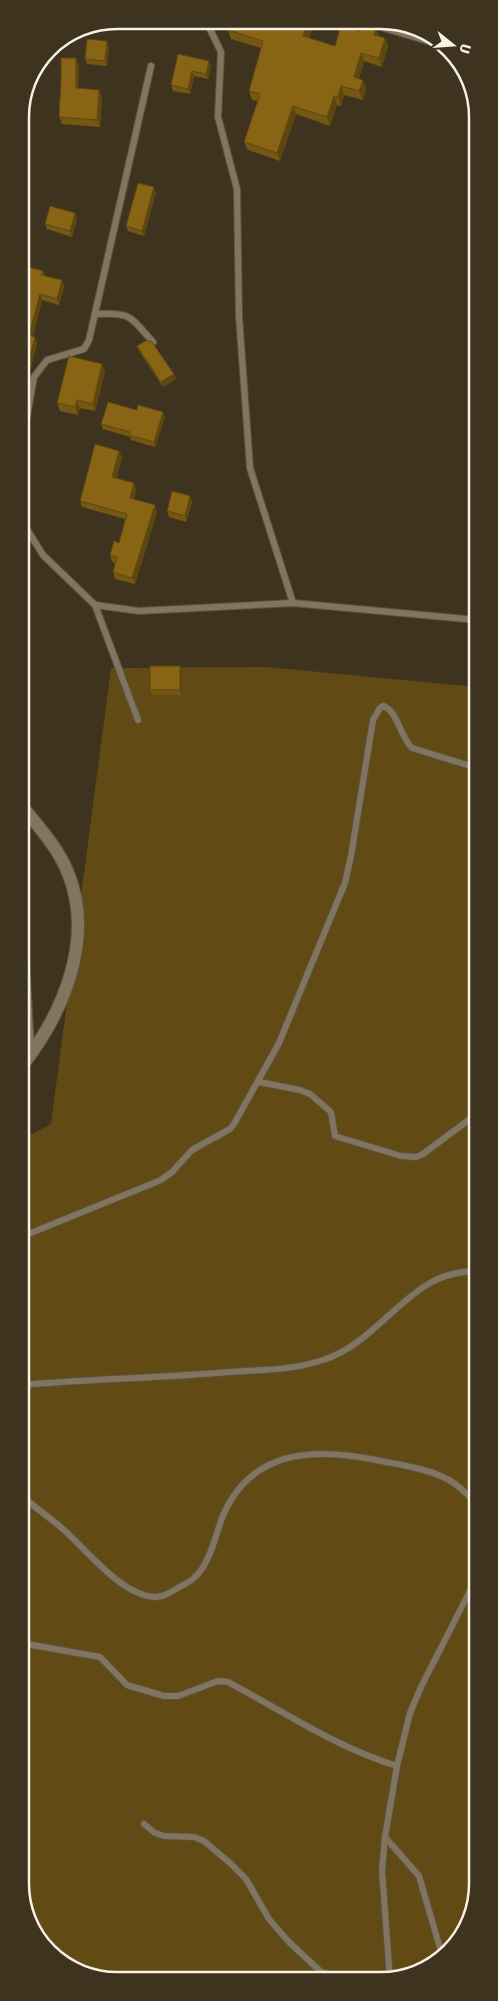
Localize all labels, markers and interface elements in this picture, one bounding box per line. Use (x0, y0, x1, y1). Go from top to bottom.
north arrow (428, 20, 478, 70)
text: U (455, 42, 474, 56)

